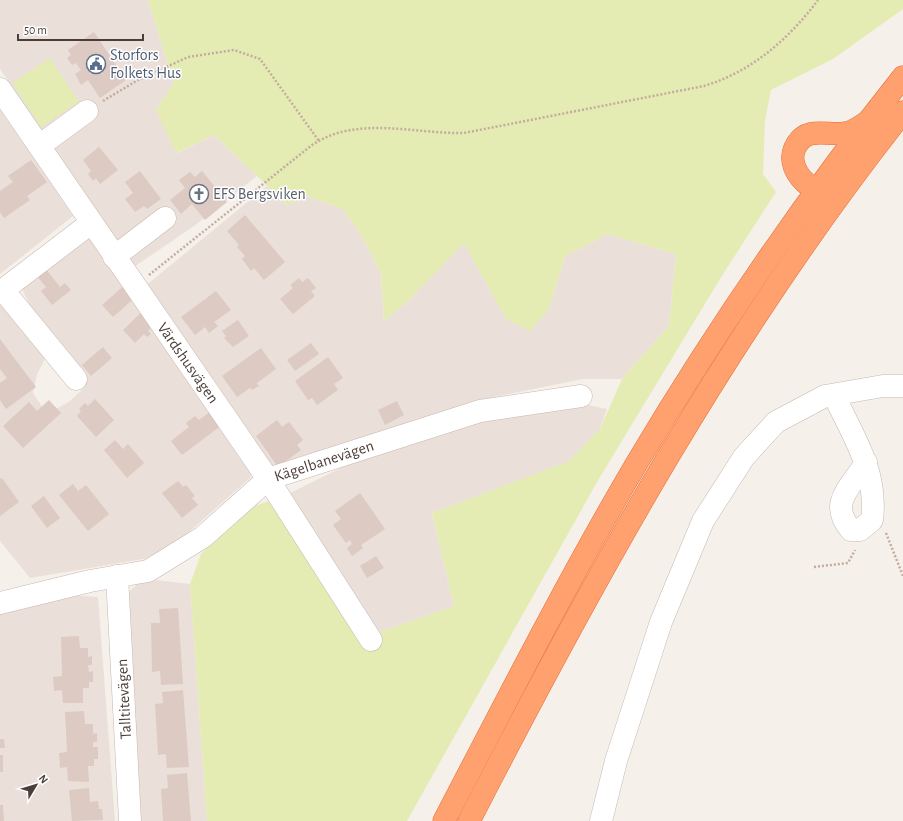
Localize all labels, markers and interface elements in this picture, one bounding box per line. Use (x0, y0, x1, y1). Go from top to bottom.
scale bar (18, 16, 143, 42)
text: 50 m (24, 24, 47, 36)
place label: Storfors Folkets Hus (110, 47, 181, 81)
public building icon: Storfors Folkets Hus (85, 53, 107, 75)
church icon: EFS Bergsviken (188, 183, 210, 205)
place label: EFS Bergsviken (213, 186, 306, 202)
street label: Värdshusvägen (154, 320, 222, 406)
street label: Kägelbanevägen (272, 437, 376, 485)
street label: Talltitevägen (114, 658, 134, 740)
north arrow (16, 765, 56, 805)
text: N (37, 773, 50, 786)

